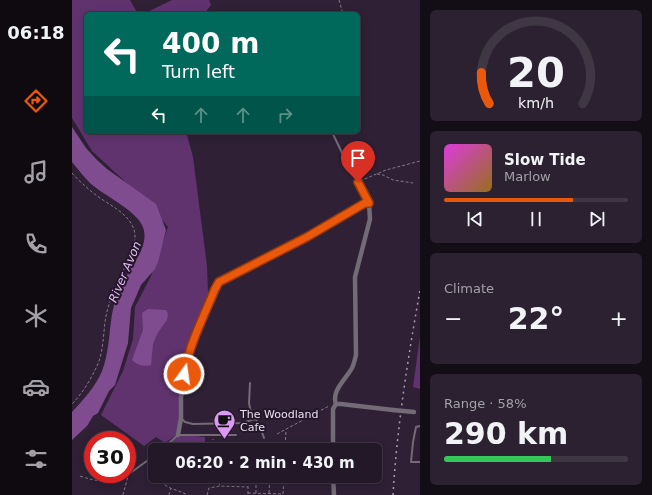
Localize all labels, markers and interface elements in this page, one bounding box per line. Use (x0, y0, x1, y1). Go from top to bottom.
text: 06:18 (7, 22, 65, 43)
text: 400 m (162, 27, 259, 60)
icon: left (96, 28, 148, 80)
text: 20 (507, 47, 565, 96)
text: Turn left (162, 61, 235, 82)
icon: directions (22, 87, 50, 115)
text: km/h (518, 94, 554, 110)
icon: left (148, 104, 170, 126)
icon: ahead (190, 104, 212, 126)
icon: ahead (232, 104, 254, 126)
icon: right (274, 104, 296, 126)
pin (341, 141, 375, 182)
icon: arrive (347, 147, 369, 169)
text: Slow Tide (504, 151, 586, 169)
icon: music (22, 158, 50, 186)
text: Marlow (504, 169, 551, 184)
icon: previous (464, 208, 486, 230)
icon: pause (525, 208, 547, 230)
icon: next (586, 208, 608, 230)
icon: phone (22, 230, 50, 258)
water label: River Avon (106, 239, 144, 305)
text: Climate (444, 281, 494, 296)
text: 22° (508, 301, 564, 336)
icon: climate (22, 302, 50, 330)
text: − (444, 306, 462, 331)
text: + (610, 306, 628, 331)
position arrow (163, 353, 205, 395)
icon: car (22, 373, 50, 401)
text: Range · 58% (444, 396, 527, 411)
cafe icon: The Woodland Cafe (212, 407, 238, 440)
place label: The Woodland Cafe (239, 408, 318, 434)
text: 290 km (444, 416, 568, 451)
speed limit sign: 30 (84, 431, 136, 483)
icon: filters (22, 445, 50, 473)
text: 06:20 · 2 min · 430 m (175, 454, 355, 472)

